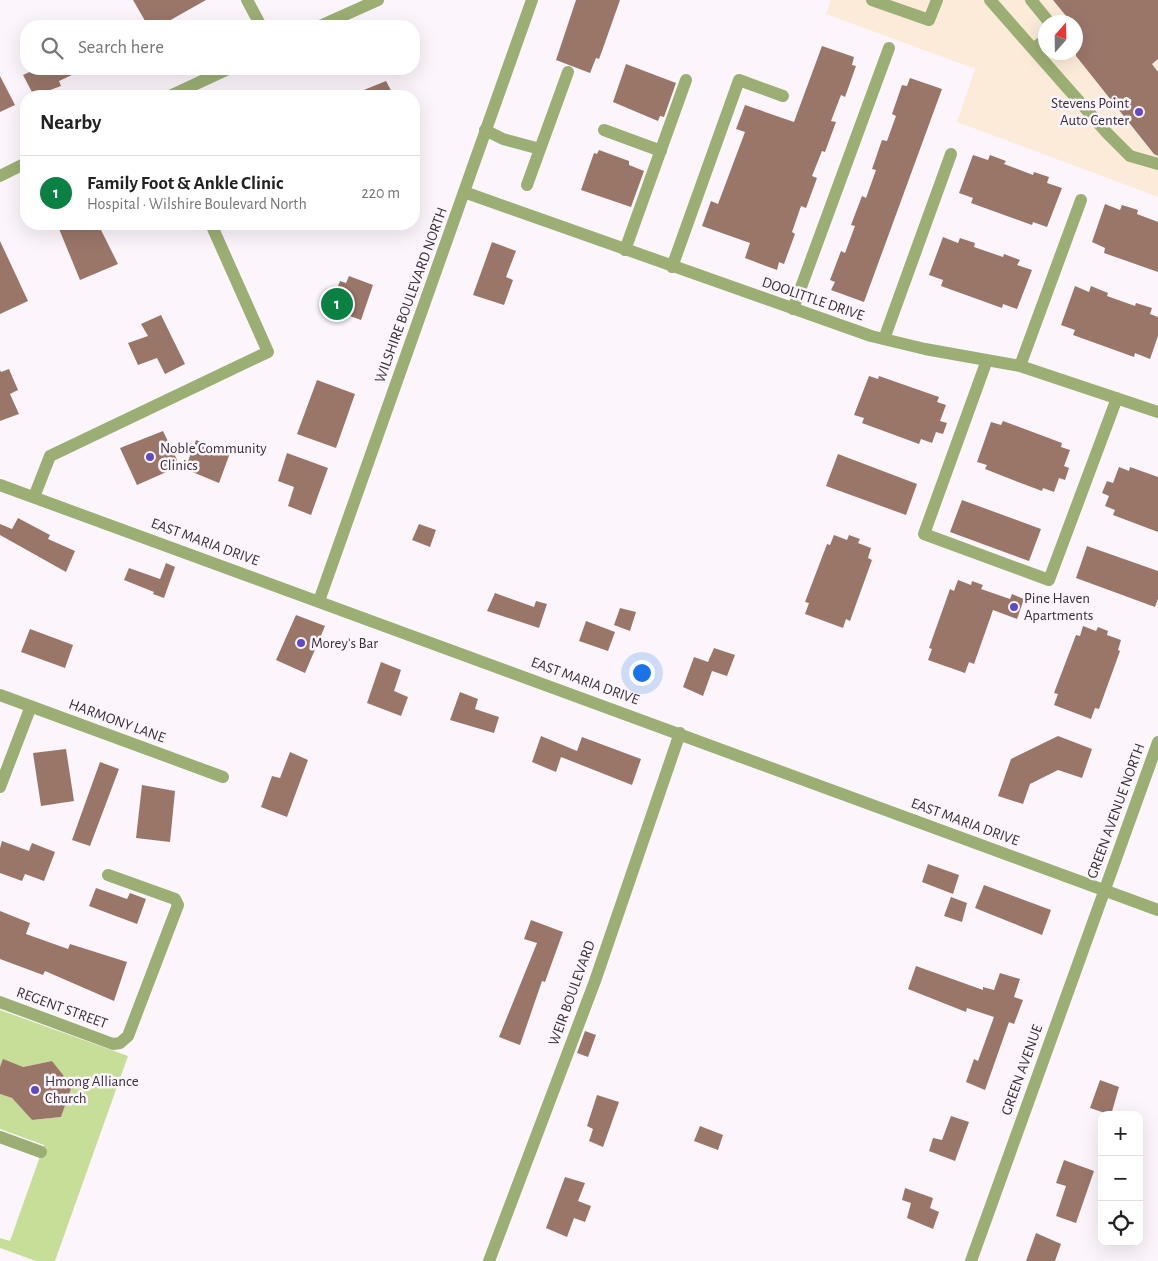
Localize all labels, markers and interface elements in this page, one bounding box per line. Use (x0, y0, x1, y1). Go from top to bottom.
north arrow (1038, 15, 1083, 60)
search box (20, 20, 420, 75)
icon: search (38, 34, 66, 62)
text: Search here (78, 38, 164, 57)
place label: Stevens Point Auto Center (1051, 96, 1129, 128)
marker: Stevens Point Auto Center (1133, 106, 1145, 118)
text: Nearby (40, 112, 101, 133)
text: Family Foot & Ankle Clinic (87, 174, 283, 193)
text: 1 (53, 185, 59, 201)
text: 220 m (362, 185, 400, 201)
text: Hospital · Wilshire Boulevard North (87, 196, 307, 212)
street label: WILSHIRE BOULEVARD NORTH (372, 205, 450, 385)
street label: DOOLITTLE DRIVE (760, 275, 866, 323)
pin: 1 (321, 285, 353, 323)
place label: Noble Community Clinics (160, 441, 267, 473)
marker: Noble Community Clinics (144, 451, 156, 463)
street label: EAST MARIA DRIVE (149, 515, 261, 569)
place label: Pine Haven Apartments (1024, 591, 1093, 623)
marker: Pine Haven Apartments (1008, 601, 1020, 613)
place label: Morey's Bar (311, 636, 378, 651)
marker: Morey's Bar (295, 637, 307, 649)
street label: EAST MARIA DRIVE (529, 654, 641, 708)
your location (629, 660, 655, 686)
street label: HARMONY LANE (67, 697, 167, 745)
street label: GREEN AVENUE NORTH (1085, 741, 1147, 881)
street label: EAST MARIA DRIVE (909, 795, 1021, 849)
street label: WEIR BOULEVARD (546, 938, 598, 1048)
street label: REGENT STREET (14, 985, 110, 1032)
street label: GREEN AVENUE (999, 1023, 1045, 1117)
place label: Hmong Alliance Church (45, 1074, 139, 1106)
marker: Hmong Alliance Church (29, 1084, 41, 1096)
map controls (1098, 1111, 1143, 1246)
button: + (1098, 1111, 1143, 1156)
button: − (1098, 1156, 1143, 1201)
button: locate (1098, 1201, 1143, 1246)

